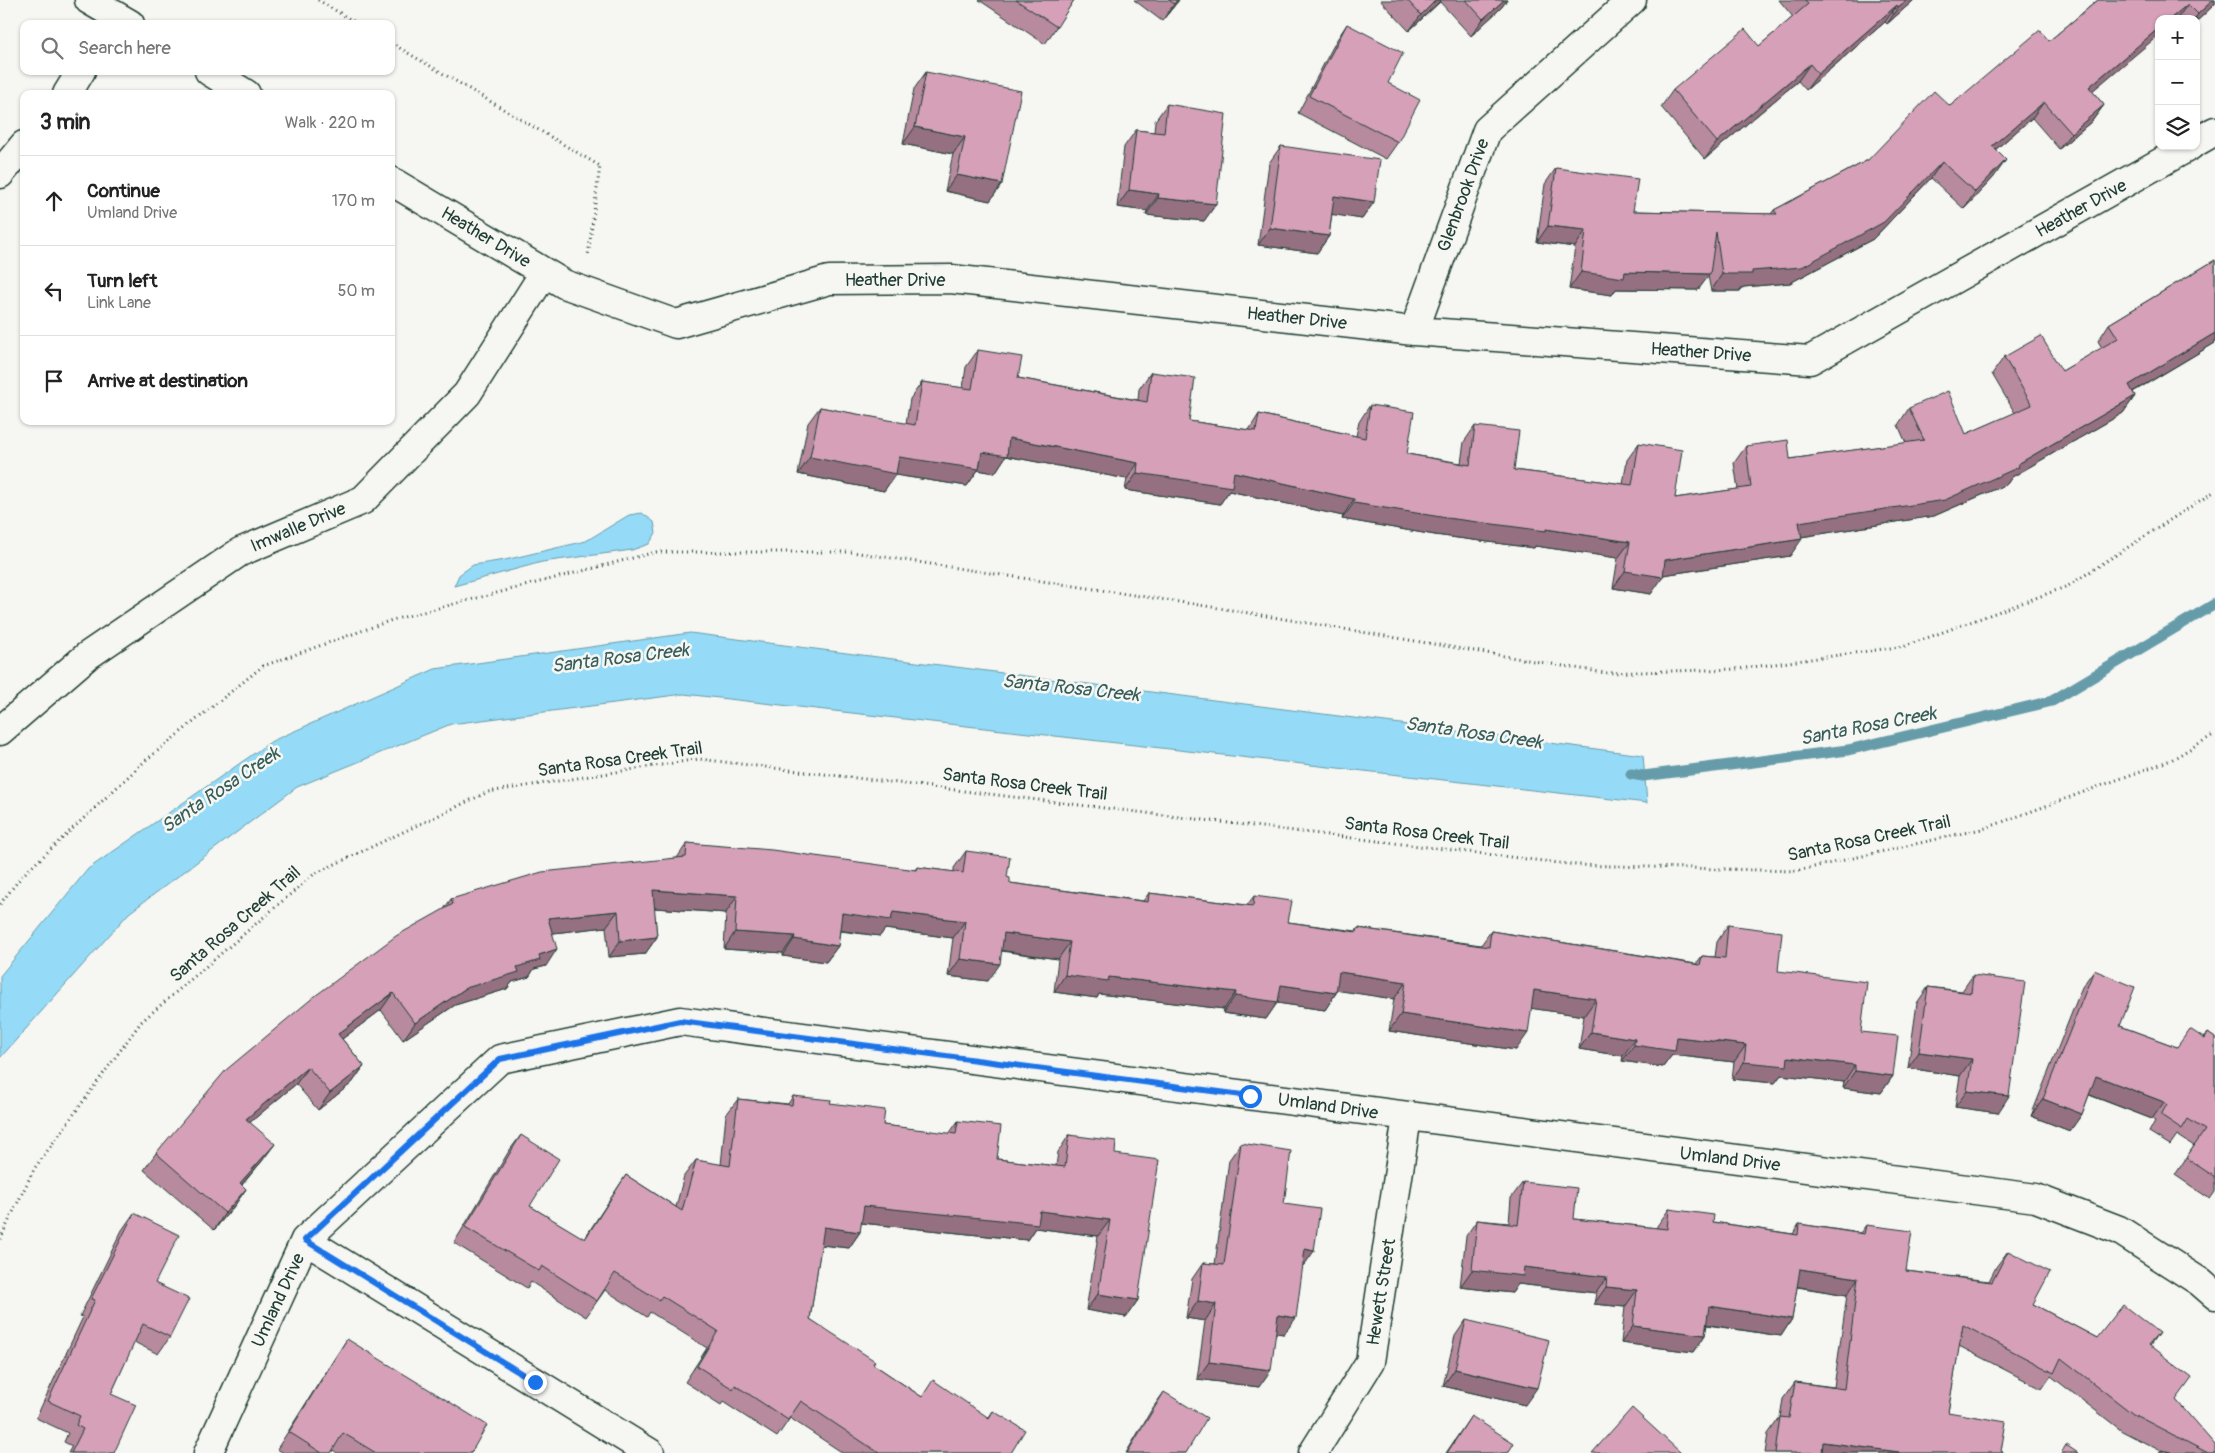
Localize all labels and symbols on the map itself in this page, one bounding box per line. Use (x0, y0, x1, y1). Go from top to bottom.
street label: Glenbrook Drive (1432, 135, 1495, 255)
street label: Heather Drive (2032, 174, 2131, 243)
street label: Heather Drive (437, 202, 535, 273)
street label: Heather Drive (845, 269, 945, 292)
street label: Heather Drive (1246, 302, 1348, 335)
street label: Heather Drive (1650, 338, 1752, 367)
street label: Imwalle Drive (247, 497, 349, 558)
water label: Santa Rosa Creek (550, 637, 692, 678)
water label: Santa Rosa Creek (1001, 669, 1143, 707)
water label: Santa Rosa Creek (1798, 701, 1940, 751)
water label: Santa Rosa Creek (1404, 712, 1546, 755)
street label: Santa Rosa Creek Trail (536, 737, 704, 782)
water label: Santa Rosa Creek (157, 740, 286, 838)
street label: Santa Rosa Creek Trail (941, 763, 1109, 806)
street label: Santa Rosa Creek Trail (1785, 810, 1953, 867)
street label: Santa Rosa Creek Trail (1343, 812, 1511, 855)
street label: Santa Rosa Creek Trail (165, 861, 306, 988)
route start (1239, 1085, 1262, 1108)
street label: Umland Drive (1276, 1088, 1380, 1125)
street label: Umland Drive (1678, 1142, 1782, 1177)
street label: Hewett Street (1362, 1236, 1401, 1347)
street label: Umland Drive (247, 1249, 310, 1351)
route end (524, 1371, 547, 1394)

